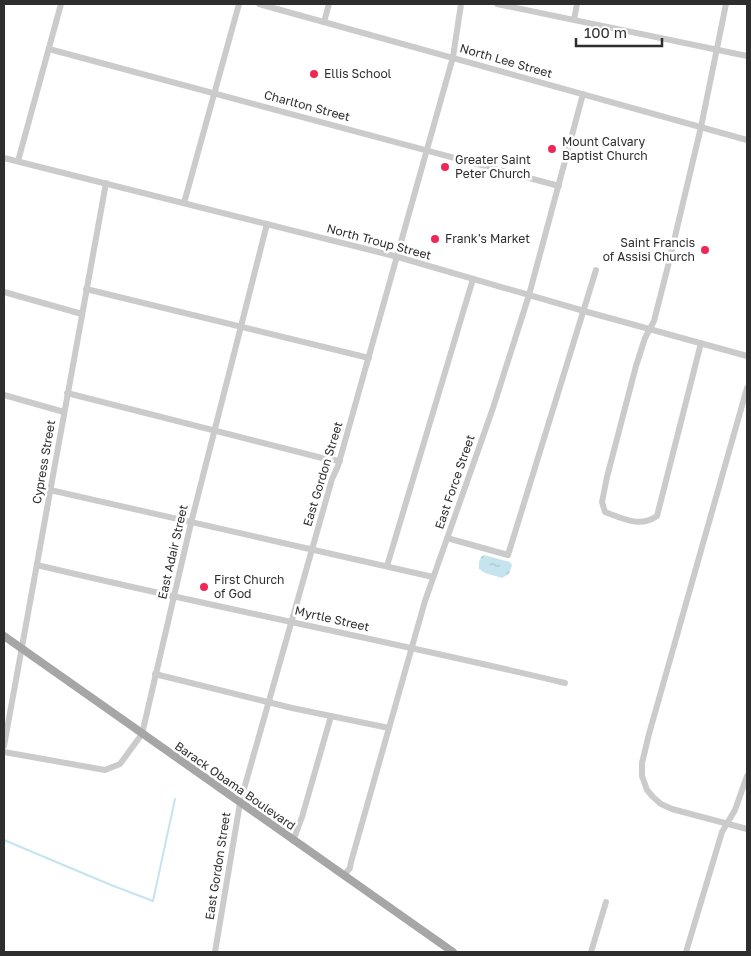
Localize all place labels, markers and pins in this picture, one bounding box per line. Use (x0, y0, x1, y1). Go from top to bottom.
place label: Ellis School (324, 66, 392, 81)
marker: Ellis School (308, 68, 320, 80)
place label: Mount Calvary Baptist Church (562, 134, 648, 163)
marker: Mount Calvary Baptist Church (546, 143, 558, 155)
place label: Greater Saint Peter Church (455, 152, 531, 181)
marker: Greater Saint Peter Church (439, 161, 451, 173)
place label: Frank's Market (445, 231, 530, 246)
marker: Frank's Market (429, 233, 441, 245)
place label: Saint Francis of Assisi Church (603, 235, 695, 264)
marker: Saint Francis of Assisi Church (699, 244, 711, 256)
place label: First Church of God (214, 572, 284, 601)
marker: First Church of God (198, 581, 210, 593)

